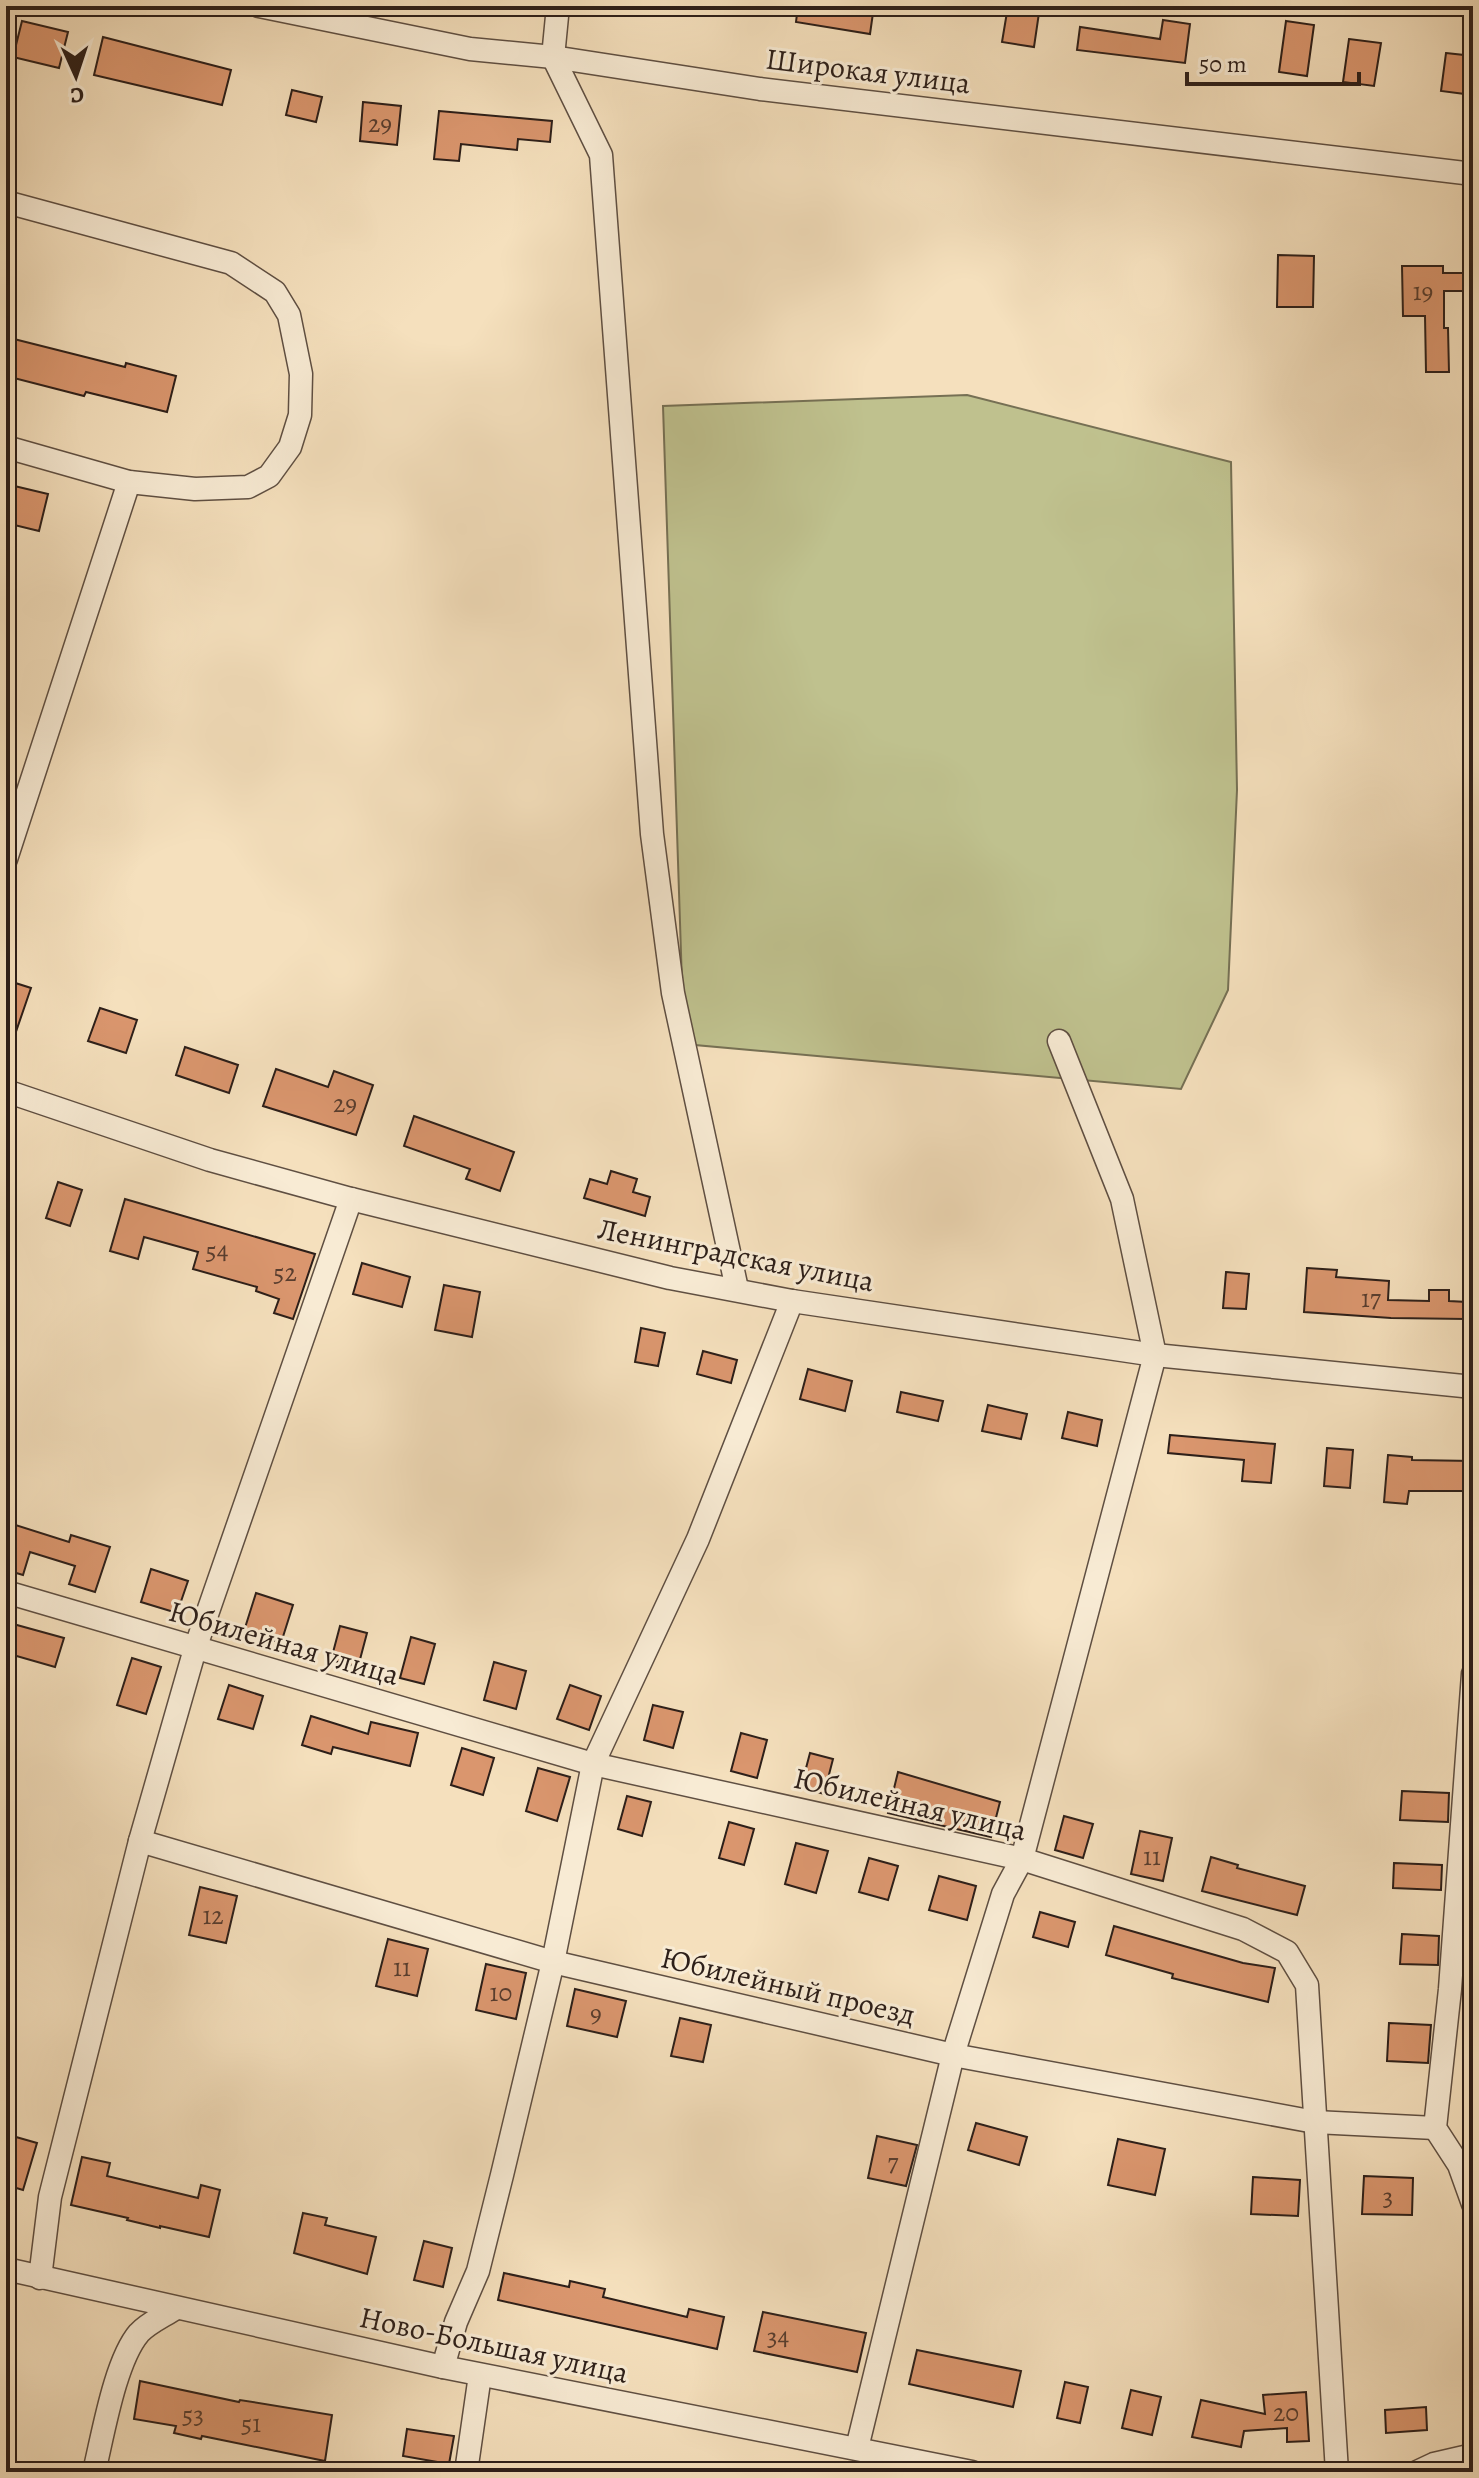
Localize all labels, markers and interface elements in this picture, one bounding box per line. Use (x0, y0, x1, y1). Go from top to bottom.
north arrow (36, 36, 116, 116)
scale bar (1187, 36, 1359, 86)
street label: Широкая улица (763, 39, 973, 103)
text: 50 m (1199, 48, 1247, 80)
text: С (69, 80, 85, 110)
house number: 29 (368, 106, 392, 141)
house number: 19 (1413, 274, 1433, 309)
house number: 29 (333, 1086, 357, 1121)
street label: Ленинградская улица (594, 1209, 878, 1301)
house number: 54 (206, 1233, 229, 1268)
house number: 52 (273, 1255, 297, 1290)
house number: 17 (1361, 1281, 1381, 1316)
street label: Юбилейная улица (164, 1591, 404, 1695)
street label: Юбилейная улица (790, 1758, 1031, 1850)
house number: 11 (1143, 1839, 1161, 1874)
house number: 12 (202, 1898, 224, 1933)
street label: Юбилейный проезд (657, 1937, 919, 2035)
house number: 11 (393, 1950, 411, 1985)
house number: 10 (490, 1975, 512, 2010)
house number: 9 (590, 1996, 602, 2031)
house number: 7 (888, 2145, 899, 2180)
house number: 3 (1383, 2179, 1393, 2214)
street label: Ново-Большая улица (356, 2297, 632, 2393)
house number: 34 (767, 2319, 790, 2354)
house number: 20 (1273, 2395, 1299, 2430)
house number: 53 (182, 2397, 204, 2432)
house number: 51 (241, 2406, 261, 2441)

